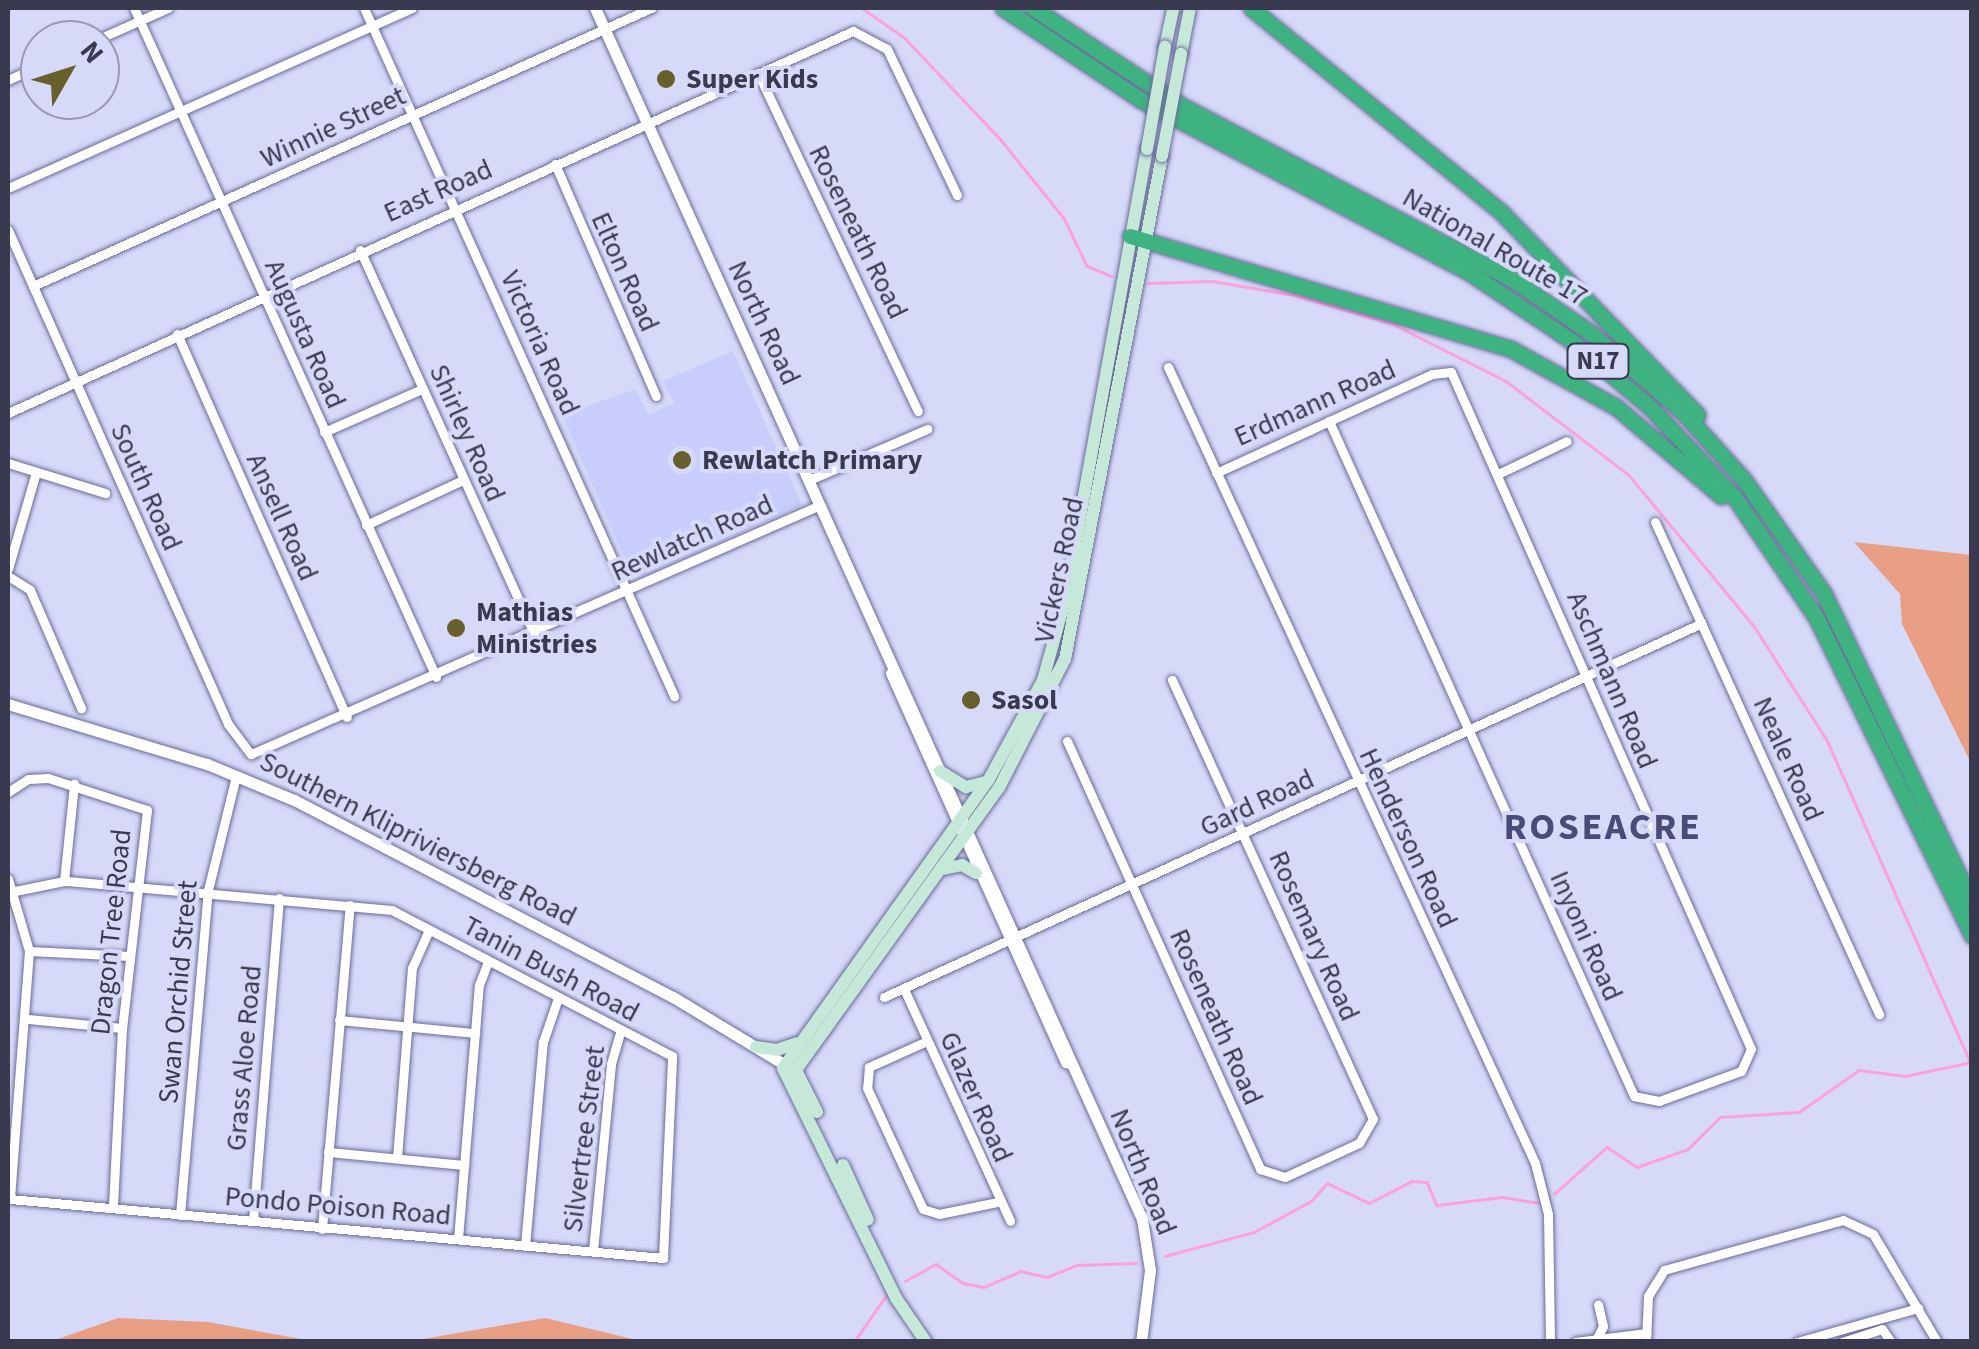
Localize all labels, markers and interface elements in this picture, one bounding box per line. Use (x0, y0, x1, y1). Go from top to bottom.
north arrow (20, 20, 120, 120)
text: N (70, 33, 113, 72)
place label: Super Kids (686, 62, 818, 96)
marker: Super Kids (655, 68, 677, 90)
street label: Winnie Street (255, 79, 411, 175)
street label: Roseneath Road (801, 140, 915, 324)
street label: East Road (379, 152, 497, 230)
street label: National Route 17 (1397, 180, 1593, 314)
street label: Elton Road (584, 207, 666, 337)
street label: Augusta Road (257, 254, 353, 414)
street label: North Road (721, 255, 807, 391)
street label: Victoria Road (493, 266, 587, 420)
road number: N17 (1566, 341, 1630, 381)
street label: Erdmann Road (1229, 352, 1401, 454)
street label: Shirley Road (422, 359, 512, 507)
street label: South Road (103, 418, 189, 556)
place label: Rewlatch Primary (702, 443, 922, 477)
street label: Ansell Road (239, 448, 325, 586)
marker: Rewlatch Primary (671, 449, 693, 471)
street label: Rewlatch Road (606, 487, 778, 589)
street label: Vickers Road (1027, 494, 1091, 646)
street label: Aschmann Road (1560, 586, 1664, 774)
place label: Mathias Ministries (476, 595, 597, 661)
marker: Mathias Ministries (445, 617, 467, 639)
place label: Sasol (991, 683, 1057, 717)
marker: Sasol (960, 689, 982, 711)
street label: Neale Road (1746, 692, 1830, 826)
street label: Henderson Road (1352, 743, 1464, 933)
street label: Southern Klipriviersberg Road (254, 744, 582, 934)
street label: Gard Road (1195, 762, 1319, 844)
district label: ROSEACRE (1504, 805, 1702, 851)
street label: Dragon Tree Road (83, 827, 139, 1037)
street label: Rosemary Road (1261, 846, 1367, 1026)
street label: Inyoni Road (1542, 866, 1630, 1006)
street label: Swan Orchid Street (152, 879, 204, 1105)
street label: Tanin Bush Road (457, 908, 645, 1030)
street label: Roseneath Road (1162, 924, 1270, 1110)
street label: Grass Aloe Road (219, 964, 269, 1152)
street label: Glazer Road (932, 1026, 1020, 1168)
street label: Silvertree Street (556, 1044, 612, 1234)
street label: North Road (1102, 1104, 1184, 1240)
street label: Pondo Poison Road (223, 1179, 453, 1233)

